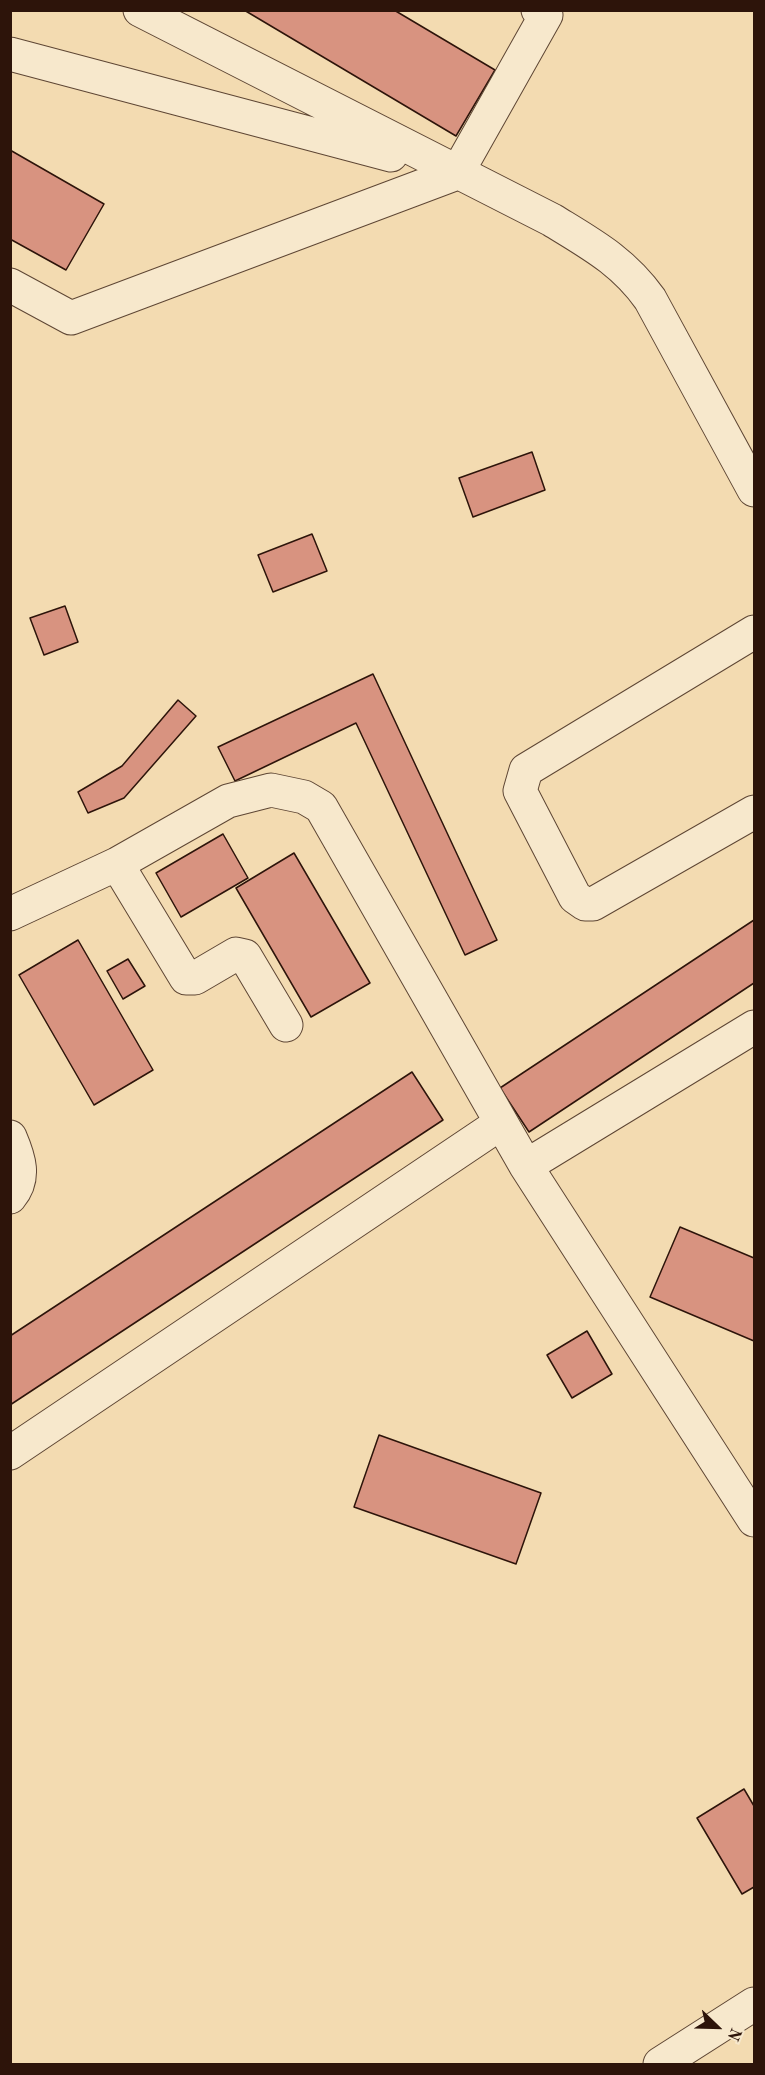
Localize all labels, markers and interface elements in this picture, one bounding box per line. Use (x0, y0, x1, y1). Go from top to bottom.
north arrow (687, 1997, 747, 2057)
text: N (724, 2025, 743, 2043)

